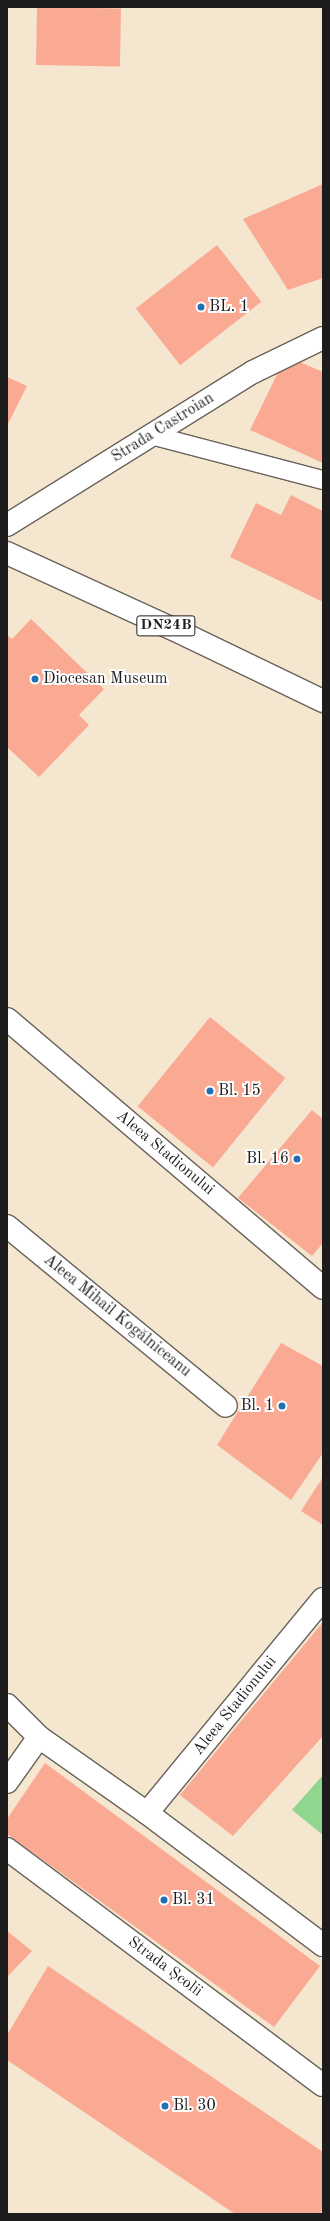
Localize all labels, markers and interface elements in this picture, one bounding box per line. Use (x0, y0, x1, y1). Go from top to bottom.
place label: BL. 1 (209, 297, 249, 317)
marker: BL. 1 (196, 302, 206, 312)
street label: Strada Castroian (108, 389, 218, 467)
road number: DN24B (136, 613, 196, 639)
place label: Diocesan Museum (43, 669, 168, 689)
marker: Diocesan Museum (30, 674, 40, 684)
place label: Bl. 15 (218, 1081, 261, 1101)
marker: Bl. 15 (205, 1086, 215, 1096)
street label: Aleea Stadionului (112, 1106, 218, 1200)
place label: Bl. 16 (246, 1149, 289, 1169)
marker: Bl. 16 (292, 1154, 302, 1164)
street label: Aleea Mihail Kogălniceanu (39, 1251, 195, 1381)
place label: Bl. 1 (240, 1396, 274, 1416)
marker: Bl. 1 (277, 1401, 287, 1411)
street label: Aleea Stadionului (189, 1653, 281, 1759)
place label: Bl. 31 (172, 1890, 215, 1910)
marker: Bl. 31 (159, 1895, 169, 1905)
street label: Strada Școlii (124, 1933, 206, 2001)
place label: Bl. 30 (173, 2096, 216, 2116)
marker: Bl. 30 (160, 2101, 170, 2111)

